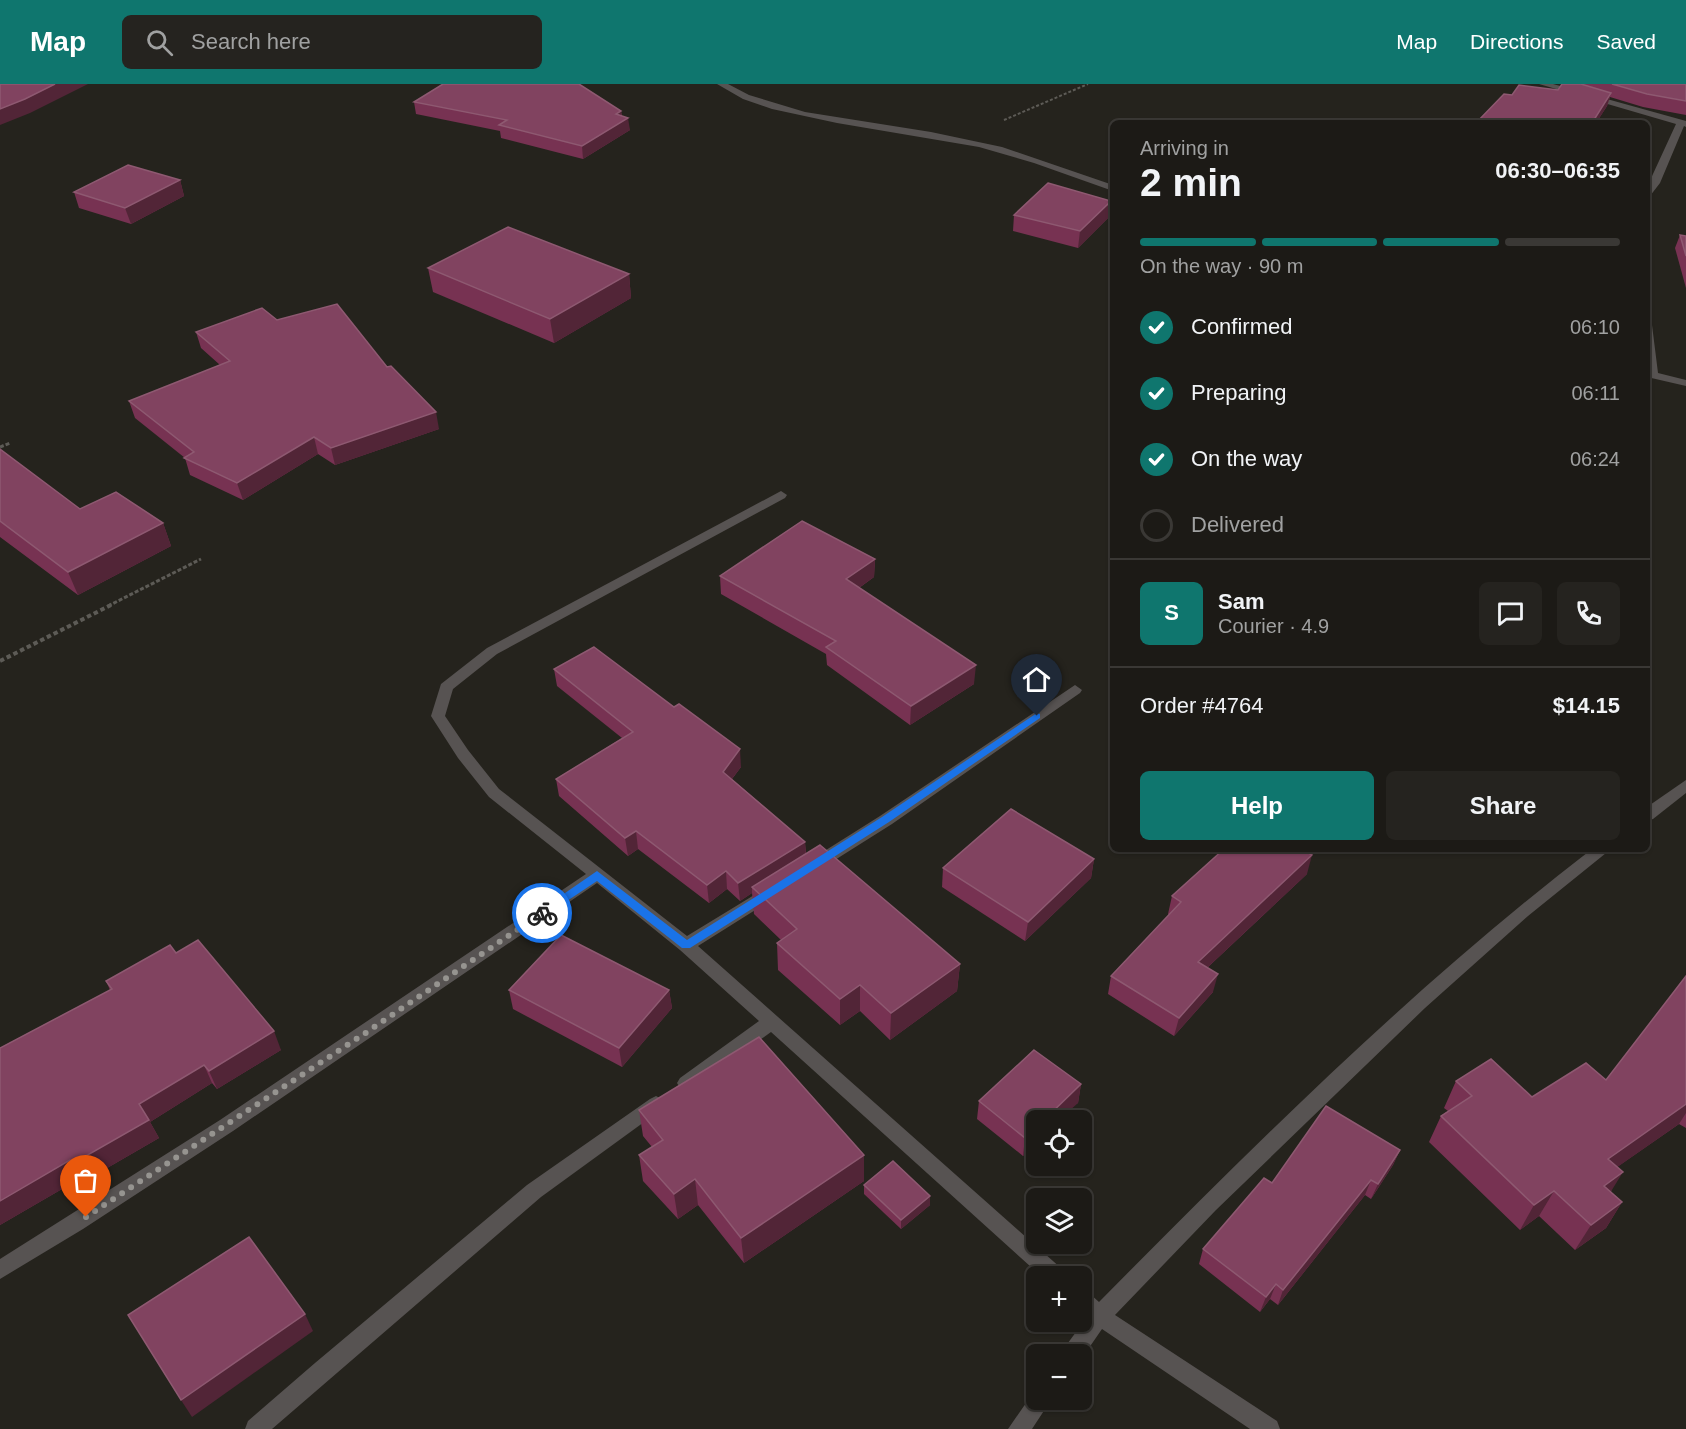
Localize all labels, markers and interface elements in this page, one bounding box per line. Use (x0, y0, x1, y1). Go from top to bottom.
search box (122, 15, 542, 69)
text: Map (30, 26, 86, 57)
icon: search (143, 26, 176, 59)
text: Search here (191, 29, 311, 54)
text: Map (1396, 30, 1437, 53)
text: Directions (1470, 30, 1563, 53)
text: Saved (1596, 30, 1656, 53)
text: Arriving in (1140, 137, 1229, 159)
text: 06:30–06:35 (1495, 158, 1620, 183)
text: 2 min (1140, 161, 1242, 204)
text: On the way · 90 m (1140, 255, 1303, 277)
icon: check (1140, 311, 1173, 344)
text: Confirmed (1191, 314, 1292, 339)
text: 06:10 (1570, 316, 1620, 338)
icon: check (1140, 377, 1173, 410)
text: Preparing (1191, 380, 1286, 405)
text: 06:11 (1571, 382, 1620, 404)
icon: check (1140, 443, 1173, 476)
text: On the way (1191, 446, 1302, 471)
text: 06:24 (1570, 448, 1620, 470)
text: Delivered (1191, 512, 1284, 537)
button: chat (1479, 582, 1542, 645)
button: phone (1557, 582, 1620, 645)
text: Sam (1218, 589, 1264, 614)
text: S (1164, 600, 1179, 625)
text: Courier · 4.9 (1218, 615, 1329, 637)
pin (1011, 654, 1062, 716)
icon: home (1020, 663, 1053, 696)
text: Order #4764 (1140, 693, 1264, 718)
text: $14.15 (1553, 693, 1620, 718)
button: Help (1140, 771, 1374, 840)
button: Share (1386, 771, 1620, 840)
courier (512, 883, 572, 943)
icon: bike (526, 897, 559, 930)
map controls (1026, 1110, 1092, 1410)
button: locate (1026, 1110, 1092, 1176)
pin (60, 1155, 111, 1217)
icon: bag (69, 1164, 102, 1197)
button: layers (1026, 1188, 1092, 1254)
button: + (1026, 1266, 1092, 1332)
button: − (1026, 1344, 1092, 1410)

